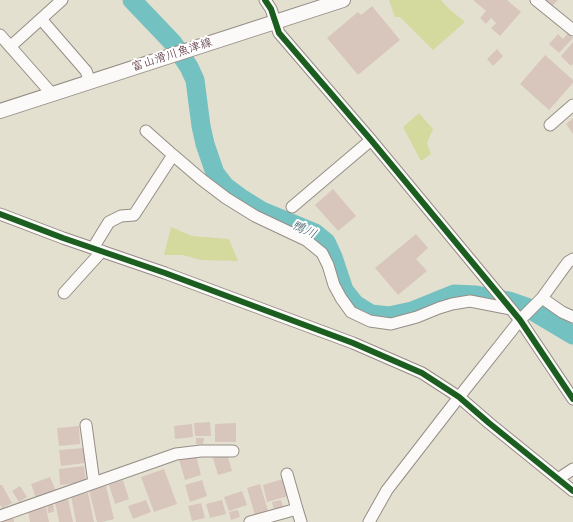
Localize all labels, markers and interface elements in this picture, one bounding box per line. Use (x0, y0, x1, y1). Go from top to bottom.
street label: 富山滑川魚津線 (130, 35, 214, 75)
water label: 鴨川 (289, 217, 319, 243)

